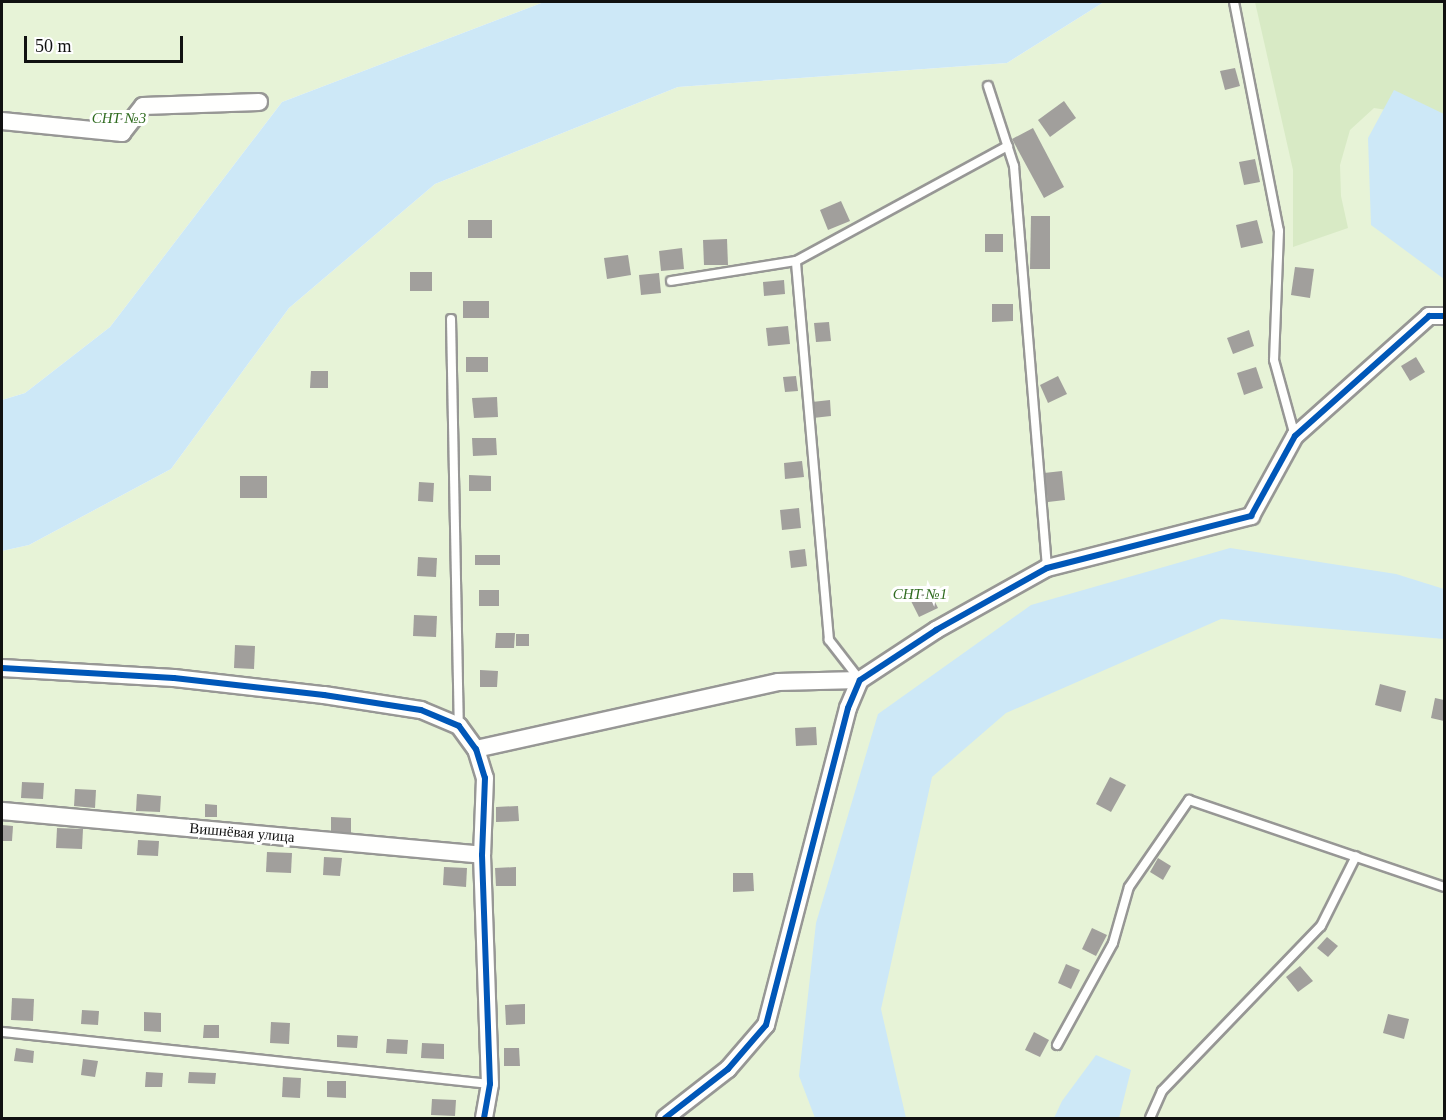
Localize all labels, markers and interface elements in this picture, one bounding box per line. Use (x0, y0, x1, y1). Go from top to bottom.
scale bar (27, 24, 186, 62)
text: 50 m (35, 36, 72, 56)
park label: СНТ №3 (92, 110, 146, 128)
park label: СНТ №1 (893, 586, 947, 604)
street label: Вишнёвая улица (189, 819, 295, 847)

